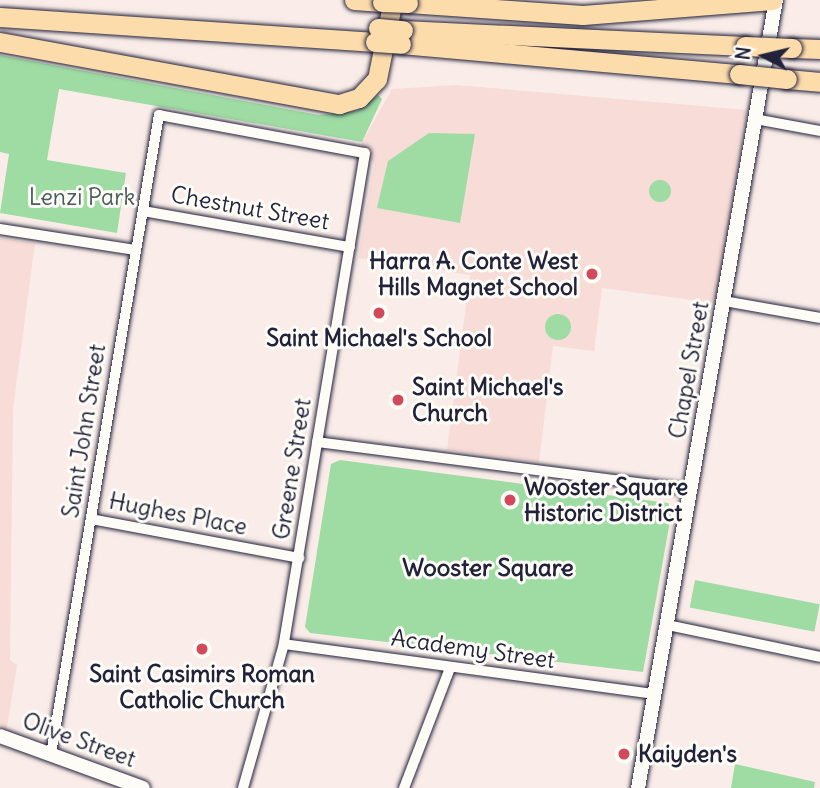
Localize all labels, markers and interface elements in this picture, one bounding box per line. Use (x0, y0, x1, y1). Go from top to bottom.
north arrow (729, 21, 799, 91)
text: N (730, 45, 756, 61)
street label: Chestnut Street (169, 180, 331, 236)
park label: Lenzi Park (29, 183, 135, 211)
place label: Harra A. Conte West Hills Magnet School (369, 247, 578, 301)
marker: Harra A. Conte West Hills Magnet School (584, 266, 600, 282)
street label: Chapel Street (663, 299, 715, 441)
marker: Saint Michael's School (371, 305, 387, 321)
place label: Saint Michael's School (266, 324, 492, 352)
street label: Saint John Street (57, 342, 111, 520)
place label: Saint Michael's Church (412, 373, 564, 427)
marker: Saint Michael's Church (390, 392, 406, 408)
street label: Greene Street (267, 396, 317, 542)
place label: Wooster Square Historic District (524, 473, 688, 527)
street label: Hughes Place (107, 487, 249, 541)
marker: Wooster Square Historic District (502, 492, 518, 508)
district label: Wooster Square (402, 554, 574, 582)
street label: Academy Street (389, 624, 557, 674)
marker: Saint Casimirs Roman Catholic Church (194, 641, 210, 657)
place label: Saint Casimirs Roman Catholic Church (89, 660, 315, 714)
street label: Olive Street (19, 707, 139, 773)
place label: Kaiyden's (638, 740, 737, 768)
marker: Kaiyden's (616, 746, 632, 762)

